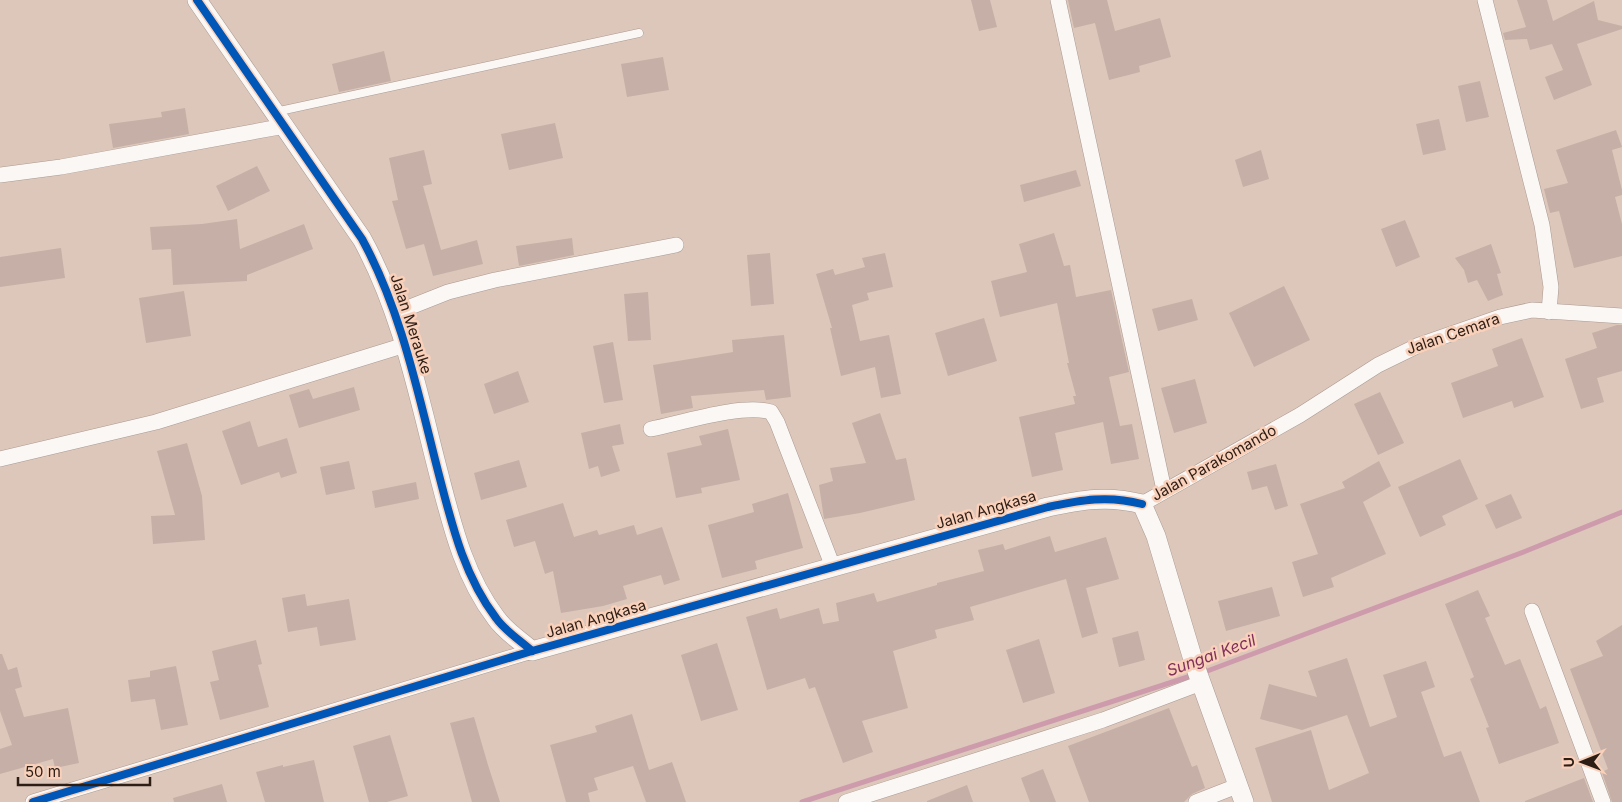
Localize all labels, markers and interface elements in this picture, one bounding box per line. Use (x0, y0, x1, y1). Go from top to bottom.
street label: Jalan Merauke (386, 271, 437, 376)
street label: Jalan Cemara (1404, 309, 1502, 358)
street label: Jalan Parakomando (1148, 420, 1279, 505)
street label: Jalan Angkasa (933, 486, 1038, 533)
street label: Jalan Angkasa (543, 595, 648, 642)
water label: Sungai Kecil (1164, 630, 1258, 680)
north arrow (1557, 737, 1607, 787)
scale bar (18, 754, 150, 786)
text: U (1560, 757, 1577, 768)
text: 50 m (25, 762, 61, 781)

